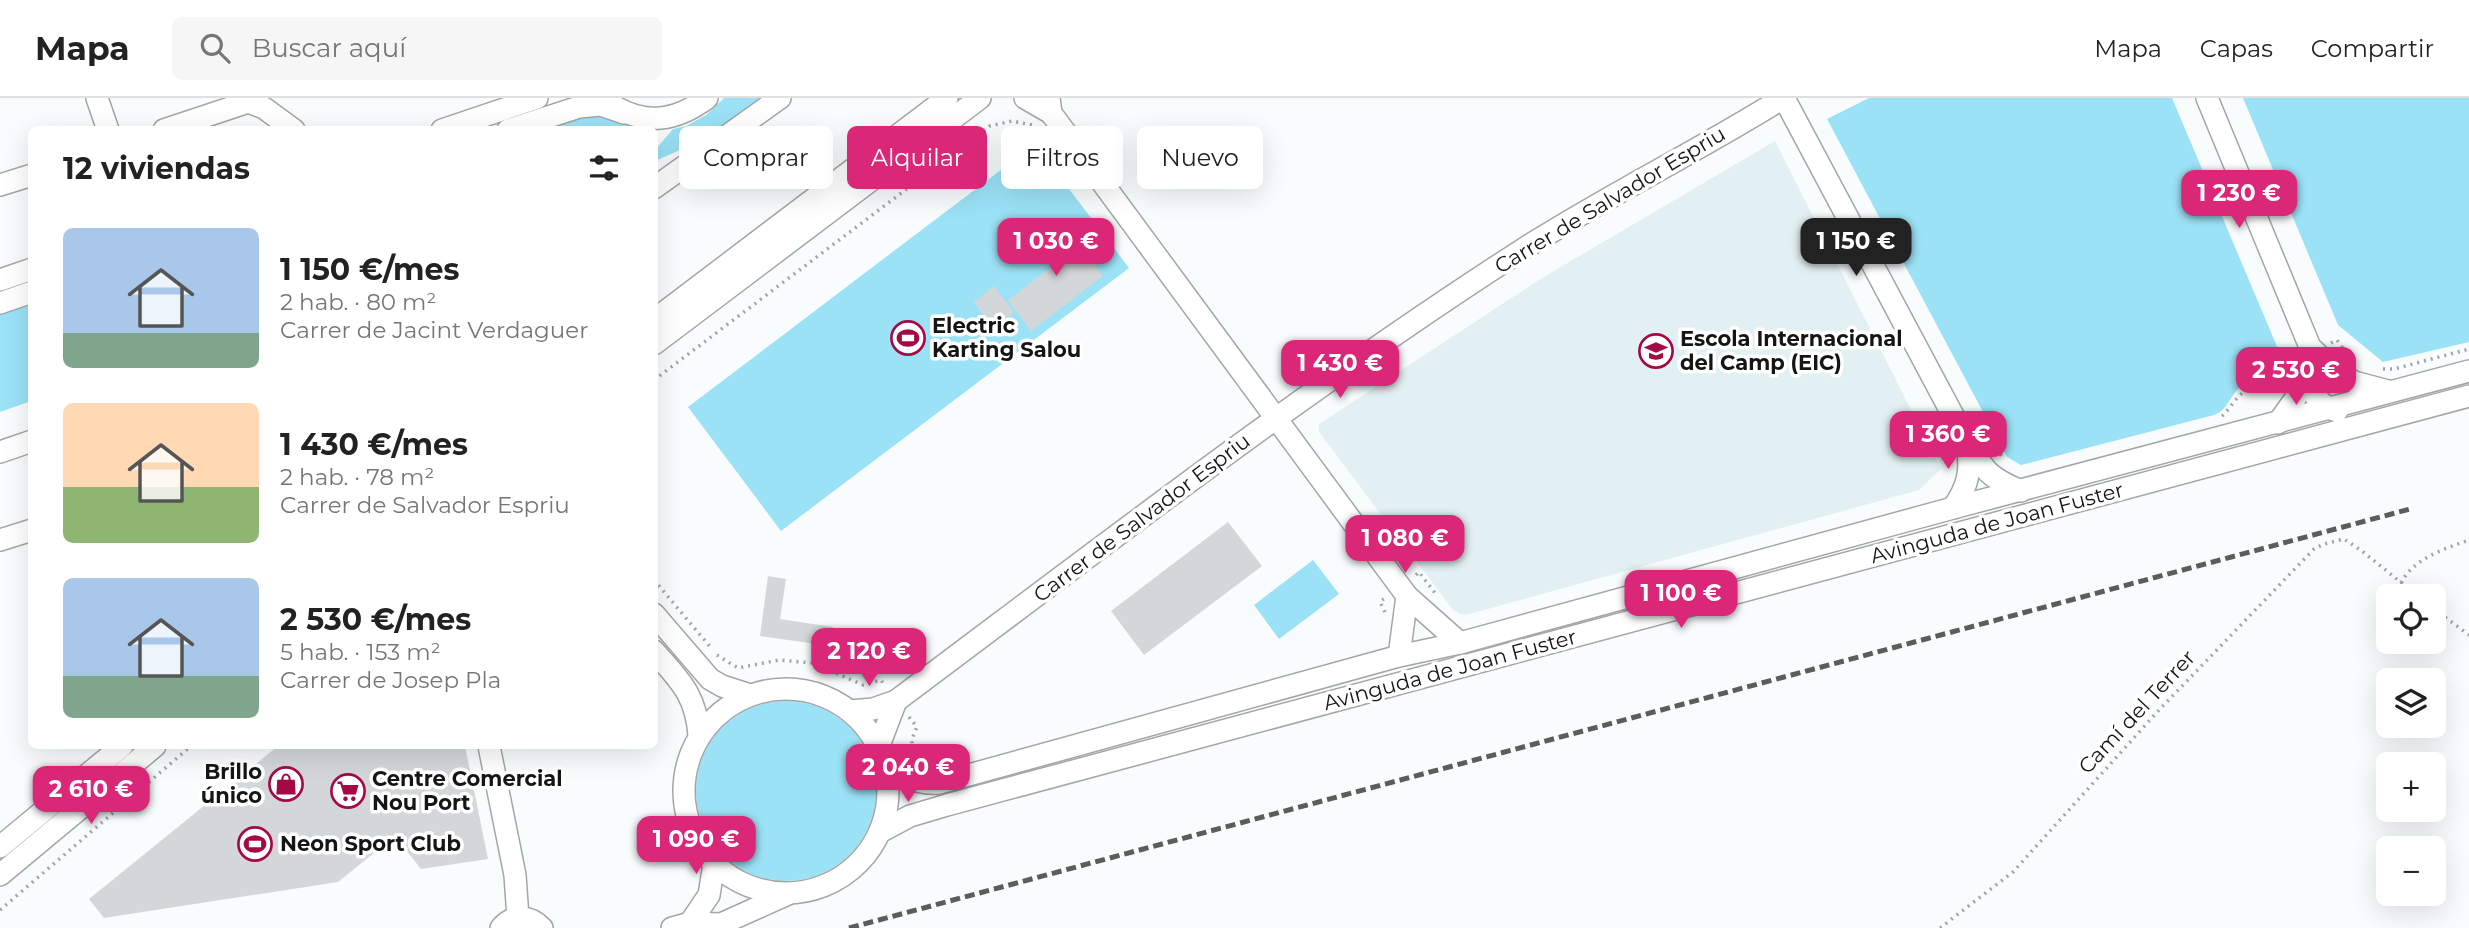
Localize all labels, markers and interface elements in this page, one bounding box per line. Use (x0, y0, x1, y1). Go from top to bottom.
search box (172, 17, 662, 80)
text: Mapa (35, 28, 130, 68)
icon: search (196, 29, 234, 67)
text: Buscar aquí (252, 32, 406, 64)
text: Mapa (2094, 34, 2162, 63)
text: Capas (2200, 34, 2273, 63)
text: Compartir (2311, 34, 2434, 63)
street label: Carrer de Salvador Espriu (1490, 121, 1730, 278)
chip: Comprar (679, 126, 833, 189)
chip: Alquilar (847, 126, 987, 189)
chip: Filtros (1001, 126, 1123, 189)
chip: Nuevo (1137, 126, 1263, 189)
icon: filters (585, 149, 623, 187)
text: 12 viviendas (63, 150, 250, 187)
pin: 1 230 € (2174, 170, 2304, 230)
text: 1 230 € (2197, 179, 2281, 207)
pin: 1 030 € (991, 218, 1121, 278)
pin: 1 150 € (1791, 218, 1921, 278)
text: 1 030 € (1013, 227, 1099, 255)
text: 1 150 € (1816, 227, 1896, 255)
text: 1 150 €/mes (280, 251, 459, 288)
icon: home (119, 256, 203, 340)
text: 2 hab. · 80 m² (280, 288, 436, 316)
place label: Electric Karting Salou (932, 313, 1081, 362)
text: Carrer de Jacint Verdaguer (280, 316, 588, 344)
sports icon: Electric Karting Salou (889, 319, 927, 357)
place label: Escola Internacional del Camp (EIC) (1680, 326, 1903, 375)
school or university icon: Escola Internacional del Camp (EIC) (1637, 332, 1675, 370)
pin: 1 430 € (1275, 341, 1405, 400)
pin: 2 530 € (2231, 348, 2361, 407)
text: 1 430 € (1297, 349, 1383, 377)
text: 2 530 € (2252, 356, 2340, 384)
pin: 1 360 € (1883, 412, 2013, 471)
text: 1 360 € (1906, 420, 1990, 448)
text: 1 430 €/mes (280, 426, 468, 463)
street label: Carrer de Salvador Espriu (1029, 428, 1255, 607)
icon: home (119, 431, 203, 515)
text: 2 hab. · 78 m² (280, 463, 434, 491)
street label: Avinguda de Joan Fuster (1868, 477, 2126, 568)
text: Carrer de Salvador Espriu (280, 491, 570, 519)
pin: 1 080 € (1340, 516, 1470, 575)
text: 1 080 € (1361, 524, 1449, 552)
pin: 1 100 € (1616, 570, 1746, 630)
text: 1 100 € (1641, 579, 1721, 607)
map controls (2376, 584, 2446, 906)
button: locate (2376, 584, 2446, 654)
text: 2 530 €/mes (280, 601, 471, 638)
icon: home (119, 606, 203, 690)
street label: Avinguda de Joan Fuster (1321, 624, 1579, 715)
pin: 2 120 € (804, 628, 934, 688)
text: 2 120 € (827, 637, 911, 665)
text: 5 hab. · 153 m² (280, 638, 441, 666)
street label: Camí del Terrer (2073, 645, 2200, 779)
text: Carrer de Josep Pla (280, 666, 501, 694)
button: layers (2376, 668, 2446, 738)
pin: 2 040 € (843, 744, 973, 804)
button: + (2376, 752, 2446, 822)
text: 2 040 € (862, 753, 954, 781)
place label: Brillo único (201, 759, 262, 808)
shop icon: Brillo único (267, 765, 305, 803)
pin: 2 610 € (26, 766, 156, 826)
place label: Centre Comercial Nou Port (372, 766, 563, 815)
supermarket icon: Centre Comercial Nou Port (329, 772, 367, 810)
text: 2 610 € (49, 775, 133, 803)
pin: 1 090 € (631, 816, 761, 876)
sports icon: Neon Sport Club (236, 825, 274, 863)
text: 1 090 € (653, 825, 739, 853)
place label: Neon Sport Club (280, 831, 461, 856)
button: − (2376, 836, 2446, 906)

